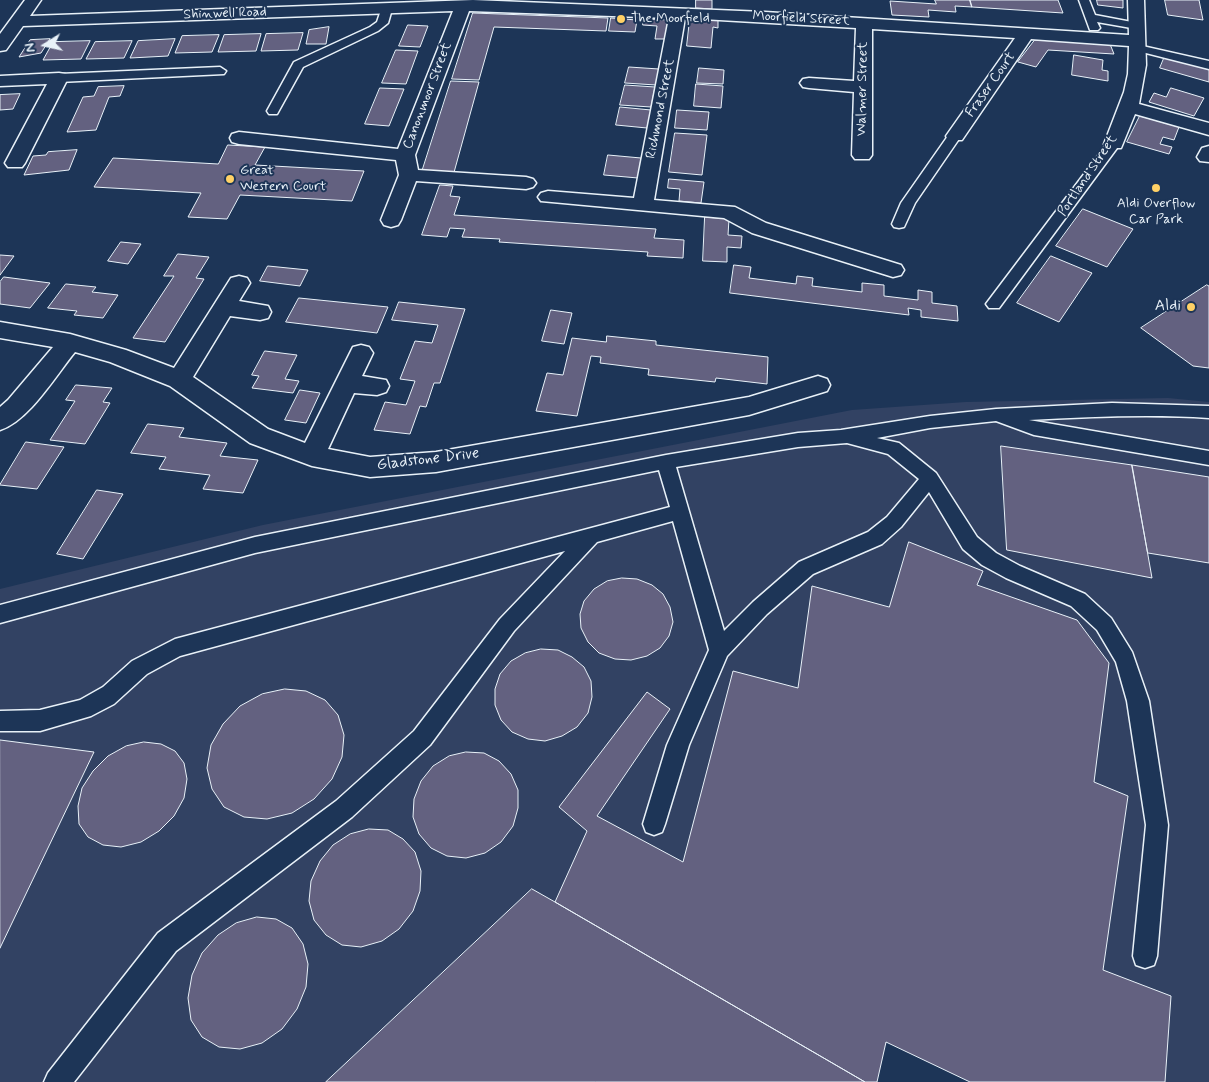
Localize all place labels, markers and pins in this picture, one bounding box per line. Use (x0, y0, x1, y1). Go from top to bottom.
place label: The Moorfield (631, 11, 710, 27)
marker: The Moorfield (615, 13, 627, 25)
place label: Great Western Court (240, 163, 326, 196)
marker: Great Western Court (224, 173, 236, 185)
marker: Aldi Overflow Car Park (1150, 182, 1162, 194)
place label: Aldi Overflow Car Park (1117, 196, 1195, 228)
place label: Aldi (1155, 297, 1181, 317)
marker: Aldi (1185, 301, 1197, 313)

